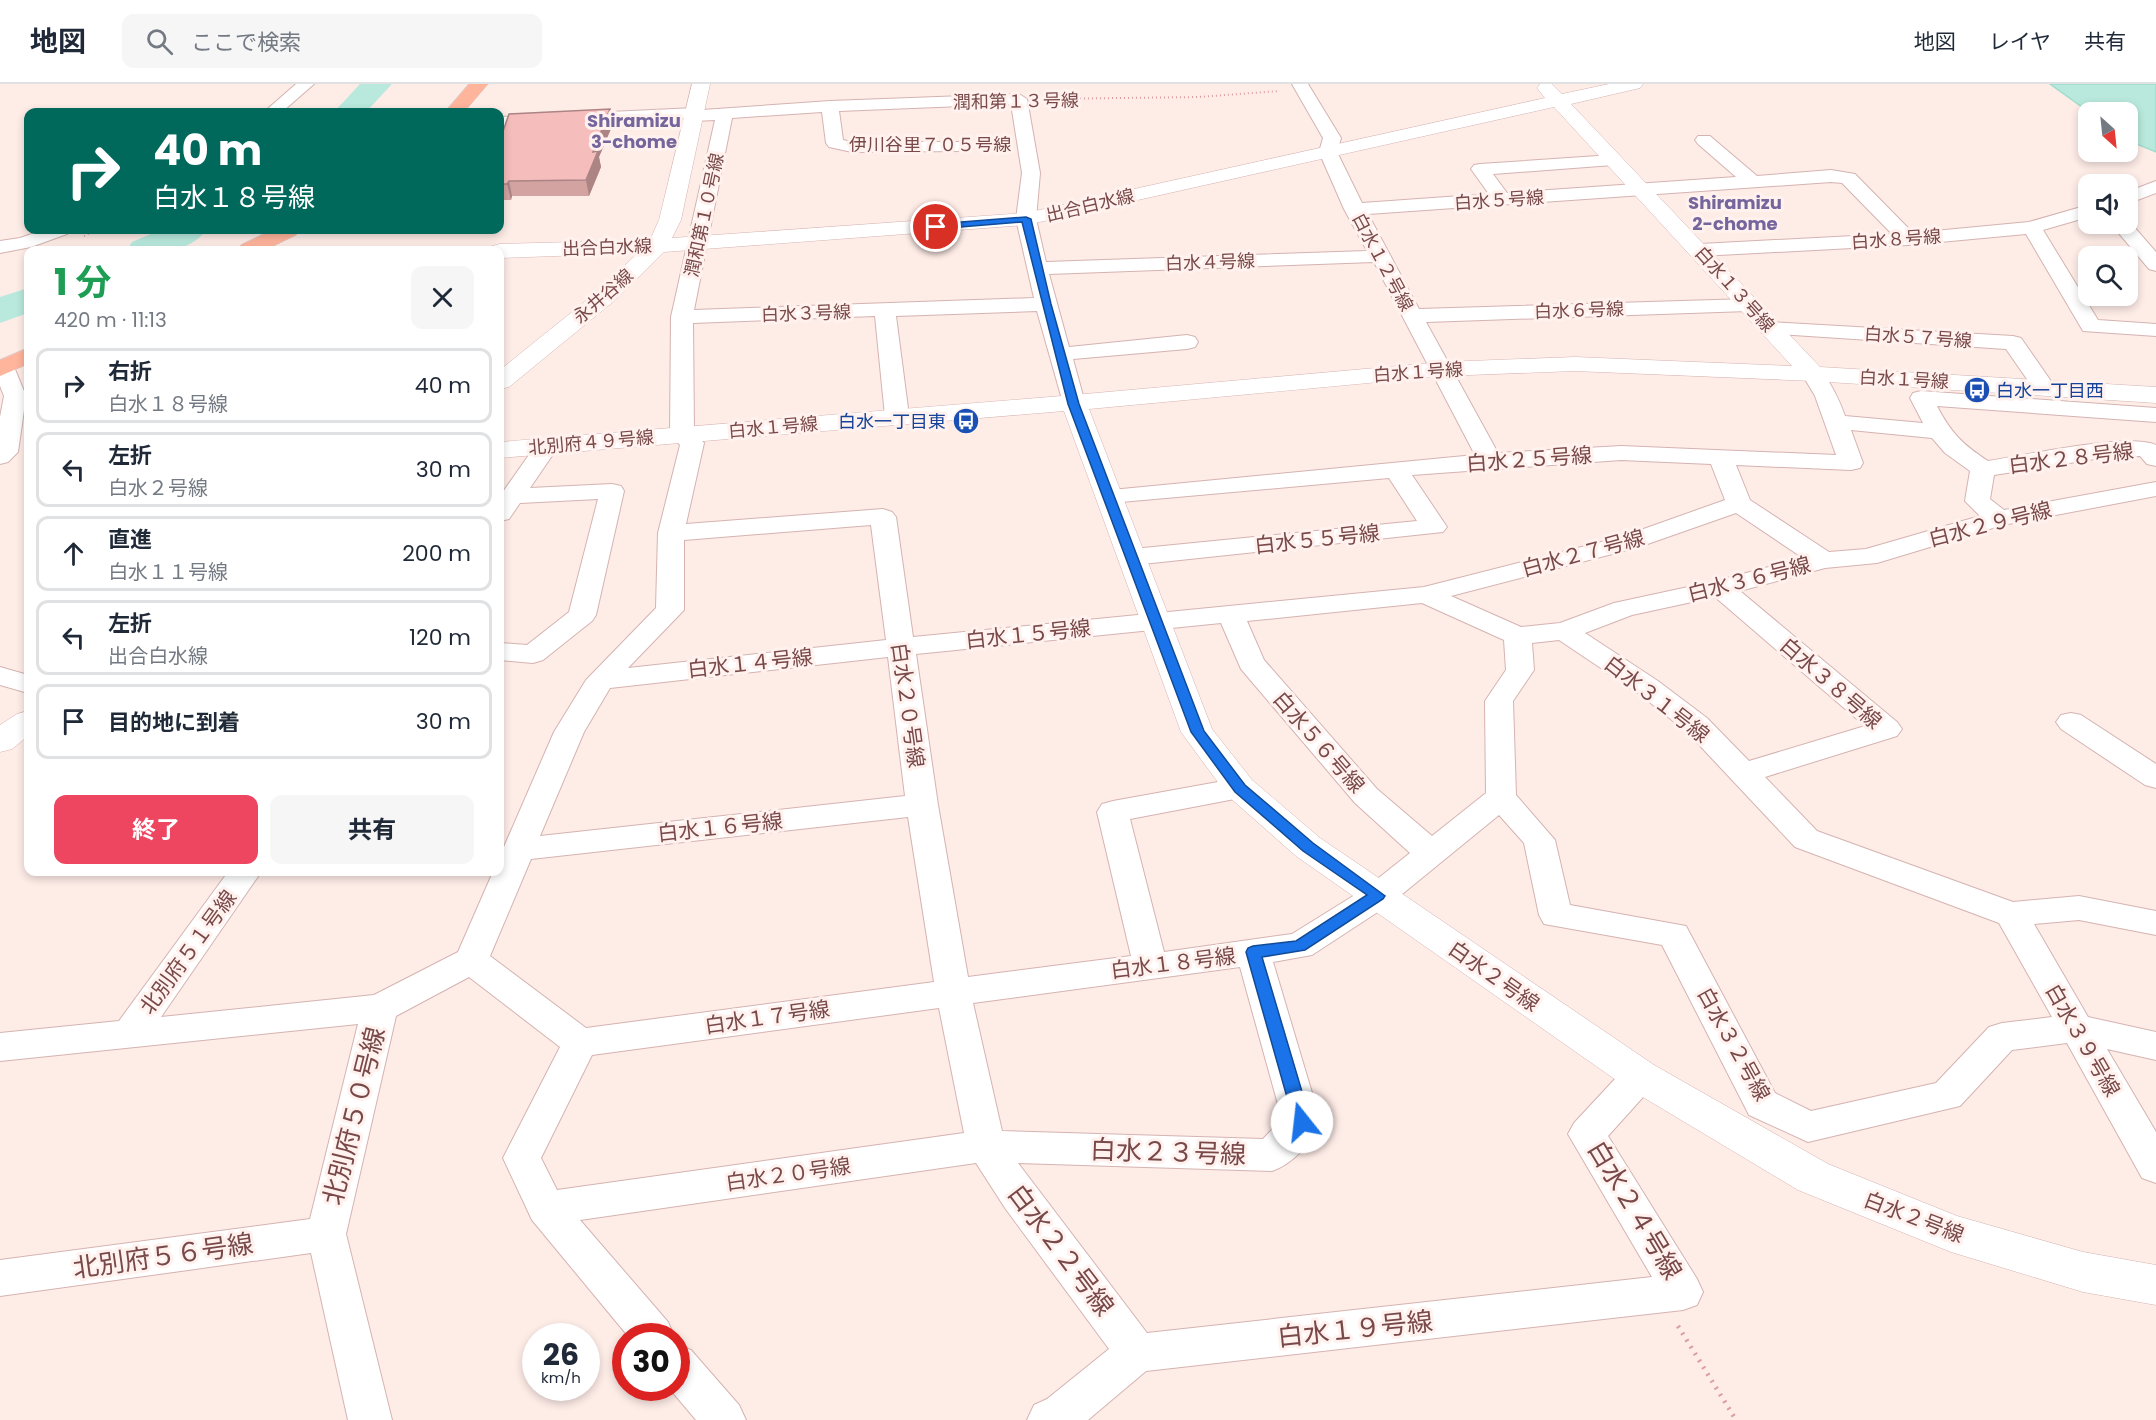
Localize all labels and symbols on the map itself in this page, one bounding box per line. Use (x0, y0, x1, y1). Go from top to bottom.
street label: 潤和第１３号線 (953, 87, 1079, 115)
north arrow (2078, 102, 2138, 162)
district label: Shiramizu 3-chome (587, 108, 681, 154)
street label: 伊川谷里７０５号線 (849, 132, 1011, 157)
street label: 潤和第１０号線 (679, 151, 729, 279)
street label: 出合白水線 (1043, 183, 1137, 227)
street label: 白水５号線 (1453, 184, 1545, 216)
district label: Shiramizu 2-chome (1688, 190, 1782, 236)
pin (910, 201, 961, 252)
street label: 白水１２号線 (1347, 208, 1419, 316)
street label: 白水８号線 (1850, 223, 1942, 255)
street label: 出合白水線 (562, 233, 652, 261)
street label: 白水１３号線 (1690, 241, 1780, 337)
street label: 白水４号線 (1165, 248, 1255, 276)
street label: 永井谷線 (568, 263, 638, 329)
street label: 白水６号線 (1534, 296, 1624, 324)
street label: 白水３号線 (761, 299, 851, 327)
street label: 白水５７号線 (1863, 321, 1973, 353)
street label: 白水１号線 (1372, 356, 1464, 388)
street label: 白水１号線 (1858, 364, 1950, 394)
bus stop icon: 白水一丁目西 (1962, 375, 1992, 405)
place label: 白水一丁目西 (1996, 378, 2104, 403)
bus stop icon: 白水一丁目東 (951, 406, 981, 436)
place label: 白水一丁目東 (838, 409, 946, 434)
street label: 白水１号線 (727, 411, 819, 443)
street label: 北別府４９号線 (527, 424, 655, 460)
street label: 白水２８号線 (2007, 436, 2135, 480)
street label: 白水２５号線 (1465, 440, 1593, 478)
street label: 白水２９号線 (1925, 495, 2055, 553)
street label: 白水５５号線 (1253, 518, 1381, 560)
street label: 白水２７号線 (1518, 523, 1648, 583)
street label: 白水３６号線 (1684, 550, 1814, 608)
street label: 白水１５号線 (964, 613, 1092, 655)
street label: 白水３８号線 (1774, 631, 1888, 735)
street label: 白水２０号線 (885, 641, 931, 769)
street label: 白水１４号線 (686, 642, 814, 684)
street label: 白水３１号線 (1598, 649, 1716, 749)
street label: 白水５６号線 (1267, 685, 1371, 799)
street label: 白水１６号線 (656, 806, 784, 848)
street label: 北別府５１号線 (133, 884, 243, 1020)
street label: 白水２号線 (1443, 934, 1545, 1018)
street label: 白水１８号線 (1109, 941, 1237, 985)
street label: 白水３９号線 (2039, 978, 2127, 1102)
street label: 白水３２号線 (1691, 982, 1777, 1106)
street label: 白水１７号線 (703, 994, 831, 1040)
street label: 北別府５０号線 (315, 1023, 393, 1209)
position arrow (1270, 1090, 1334, 1154)
street label: 白水２３号線 (1089, 1131, 1247, 1173)
street label: 白水２４号線 (1579, 1134, 1691, 1286)
street label: 白水２０号線 (724, 1151, 852, 1197)
street label: 白水２２号線 (1000, 1177, 1122, 1323)
street label: 白水２号線 (1860, 1185, 1968, 1249)
street label: 北別府５６号線 (70, 1226, 256, 1286)
street label: 白水１９号線 (1276, 1303, 1434, 1355)
speed limit sign: 30 (612, 1323, 690, 1401)

